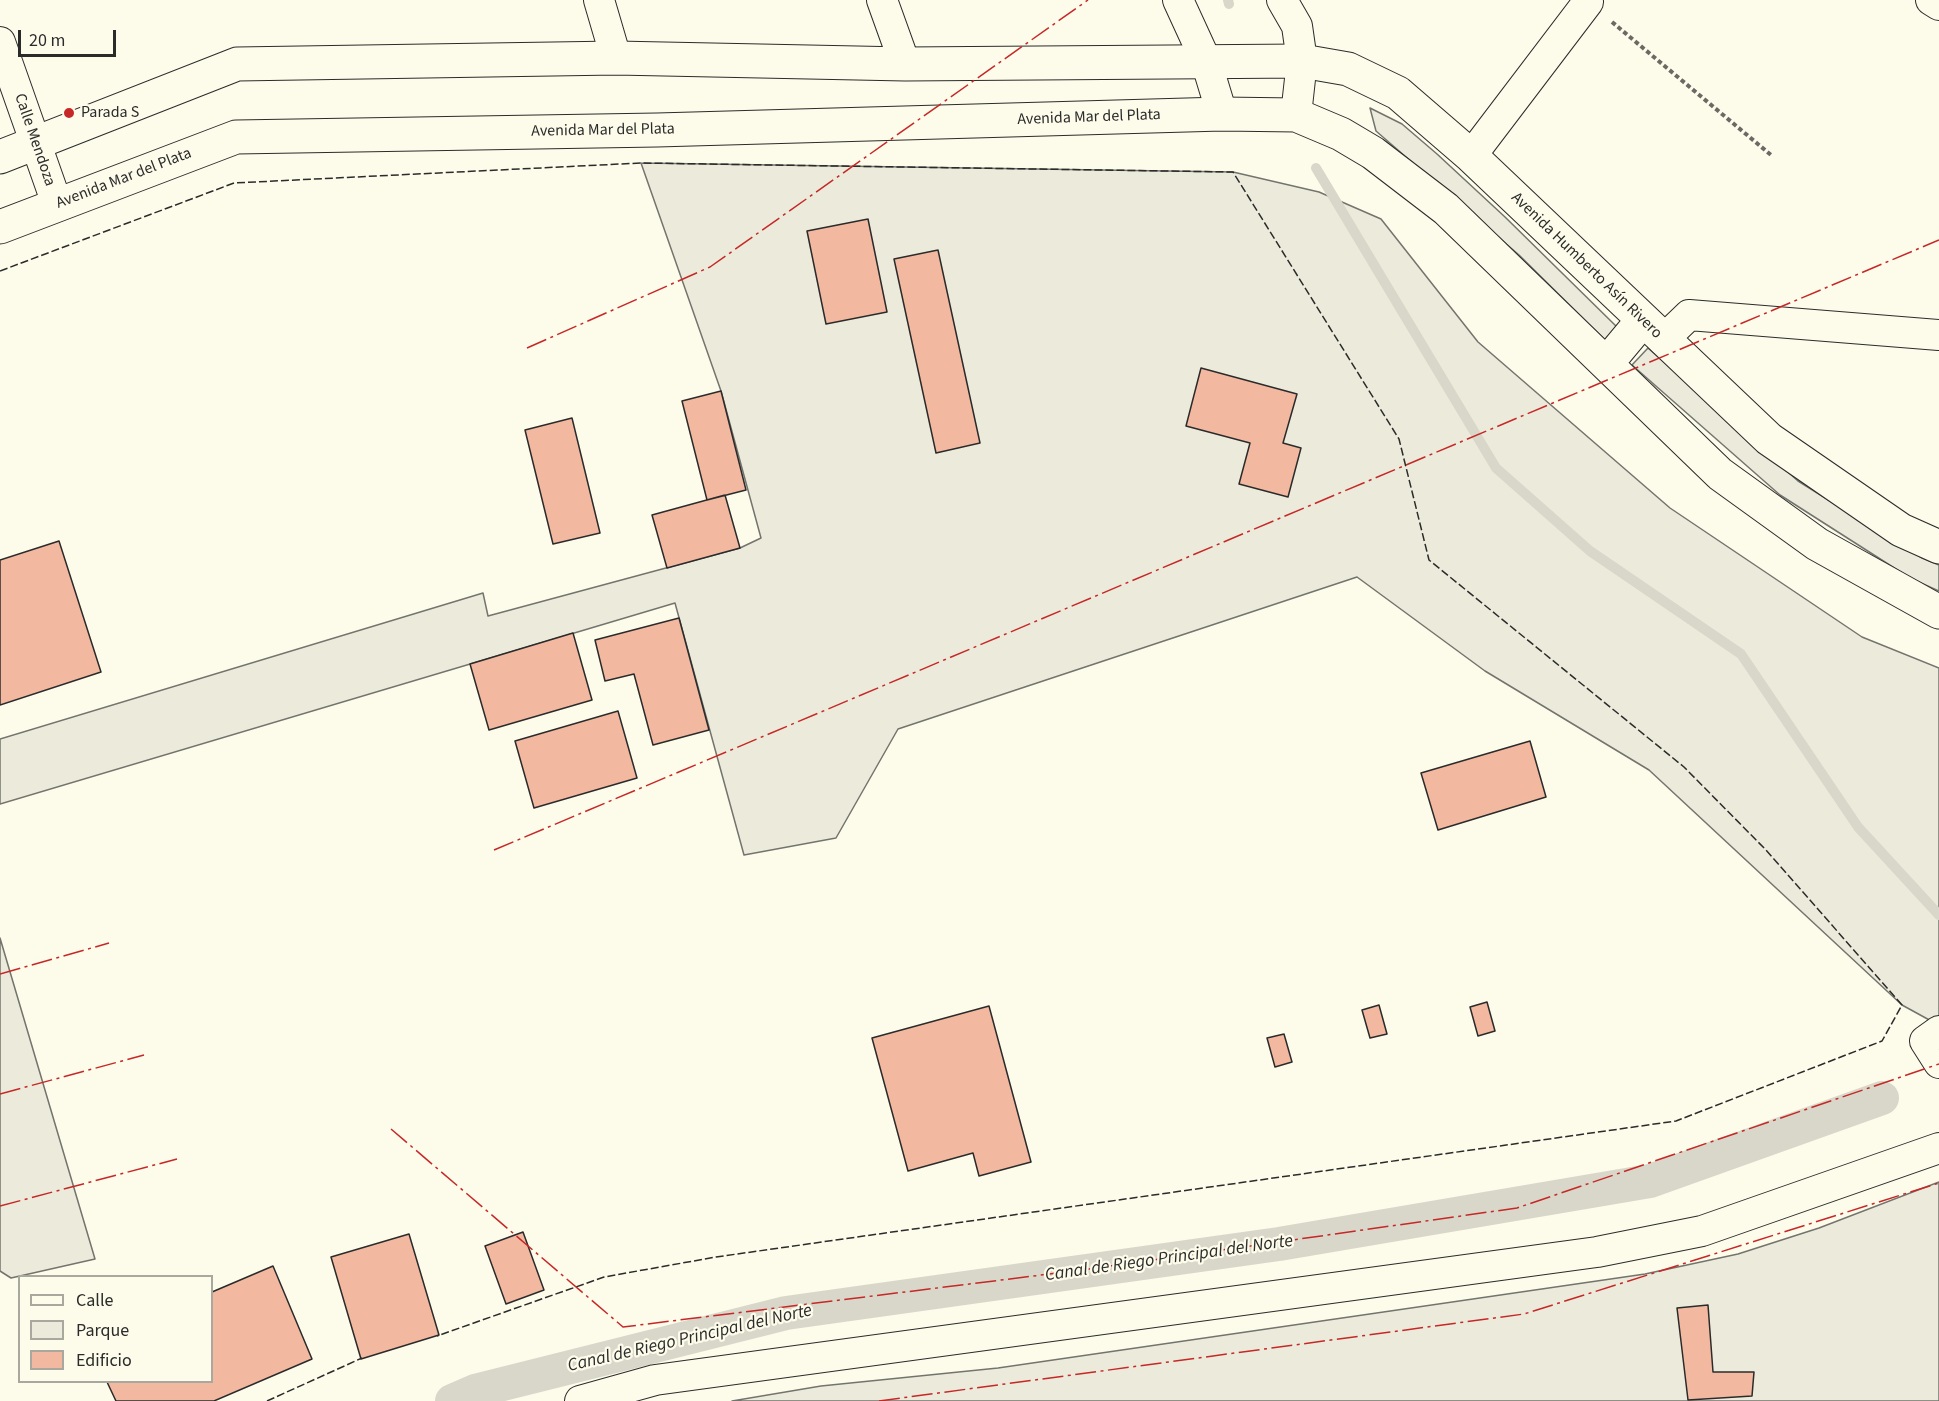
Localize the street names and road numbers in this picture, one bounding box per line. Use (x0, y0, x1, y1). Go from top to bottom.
street label: Calle Mendoza (9, 91, 59, 189)
street label: Avenida Mar del Plata (1017, 106, 1161, 130)
street label: Avenida Mar del Plata (531, 120, 675, 142)
street label: Avenida Mar del Plata (54, 144, 194, 214)
street label: Avenida Humberto Asín Rivero (1506, 189, 1666, 343)

